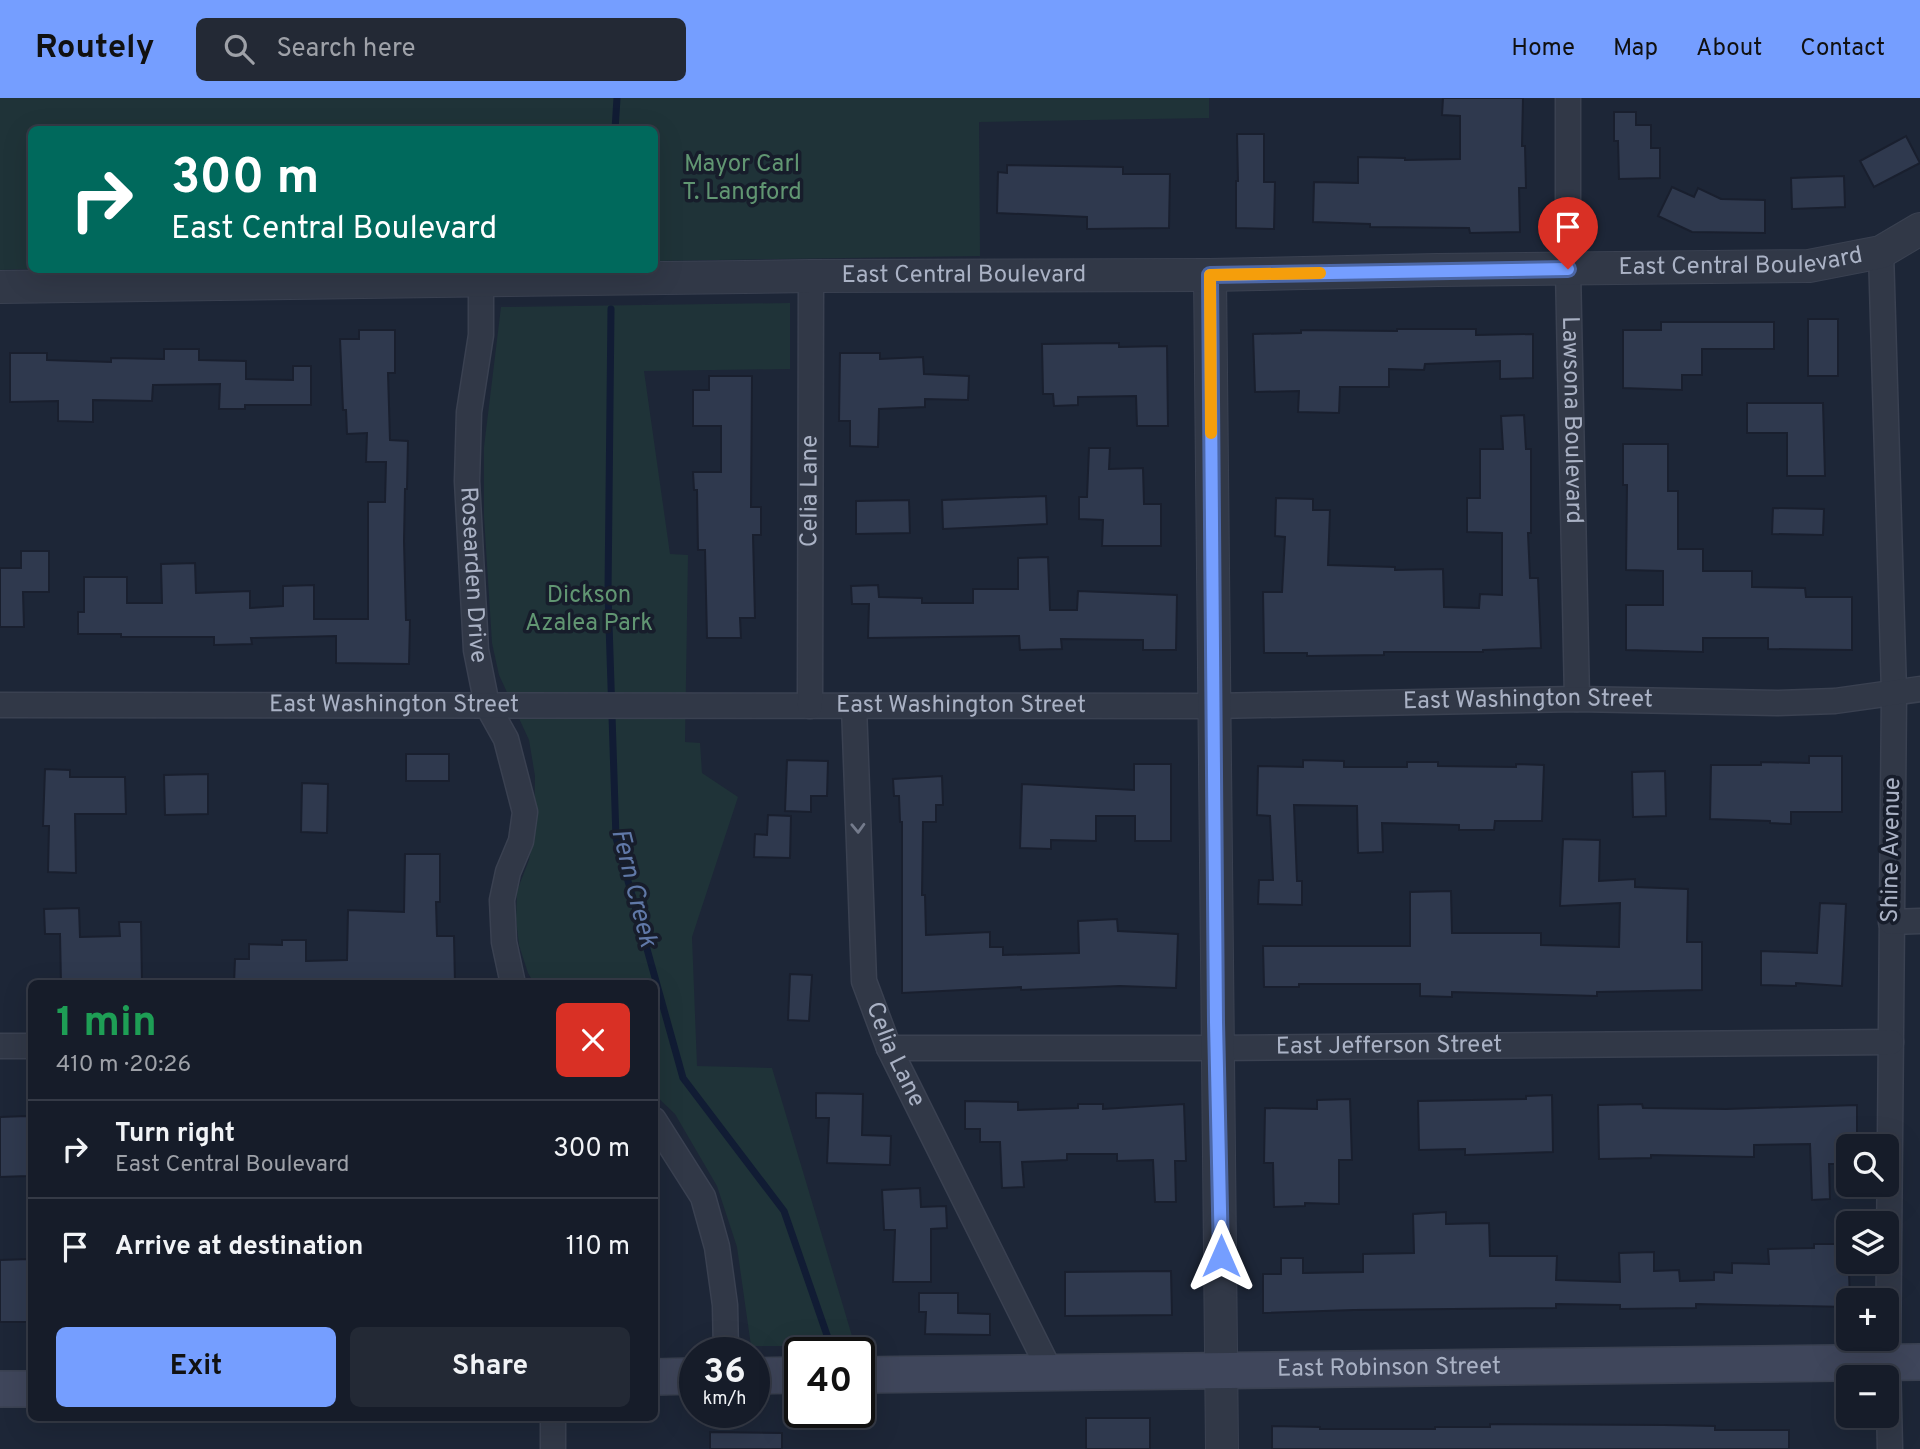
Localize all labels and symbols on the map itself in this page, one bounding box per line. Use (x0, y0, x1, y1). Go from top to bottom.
park label: Mayor Carl T. Langford (682, 150, 802, 208)
pin (1538, 197, 1598, 269)
street label: East Central Boulevard (1618, 241, 1865, 283)
street label: East Central Boulevard (841, 260, 1086, 291)
street label: Lawsona Boulevard (1554, 316, 1588, 524)
street label: Celia Lane (795, 435, 826, 547)
street label: Rosearden Drive (452, 486, 493, 666)
park label: Dickson Azalea Park (525, 581, 653, 639)
street label: East Washington Street (1403, 684, 1653, 717)
street label: East Washington Street (269, 690, 519, 720)
street label: East Washington Street (836, 691, 1086, 721)
street label: Shine Avenue (1876, 777, 1908, 923)
one-way arrow (850, 822, 865, 833)
water label: Fern Creek (602, 825, 664, 951)
street label: Celia Lane (858, 998, 931, 1112)
street label: East Jefferson Street (1275, 1030, 1502, 1062)
position arrow (1184, 1219, 1258, 1293)
speed limit sign: 40 (784, 1337, 875, 1428)
street label: East Robinson Street (1277, 1352, 1501, 1385)

